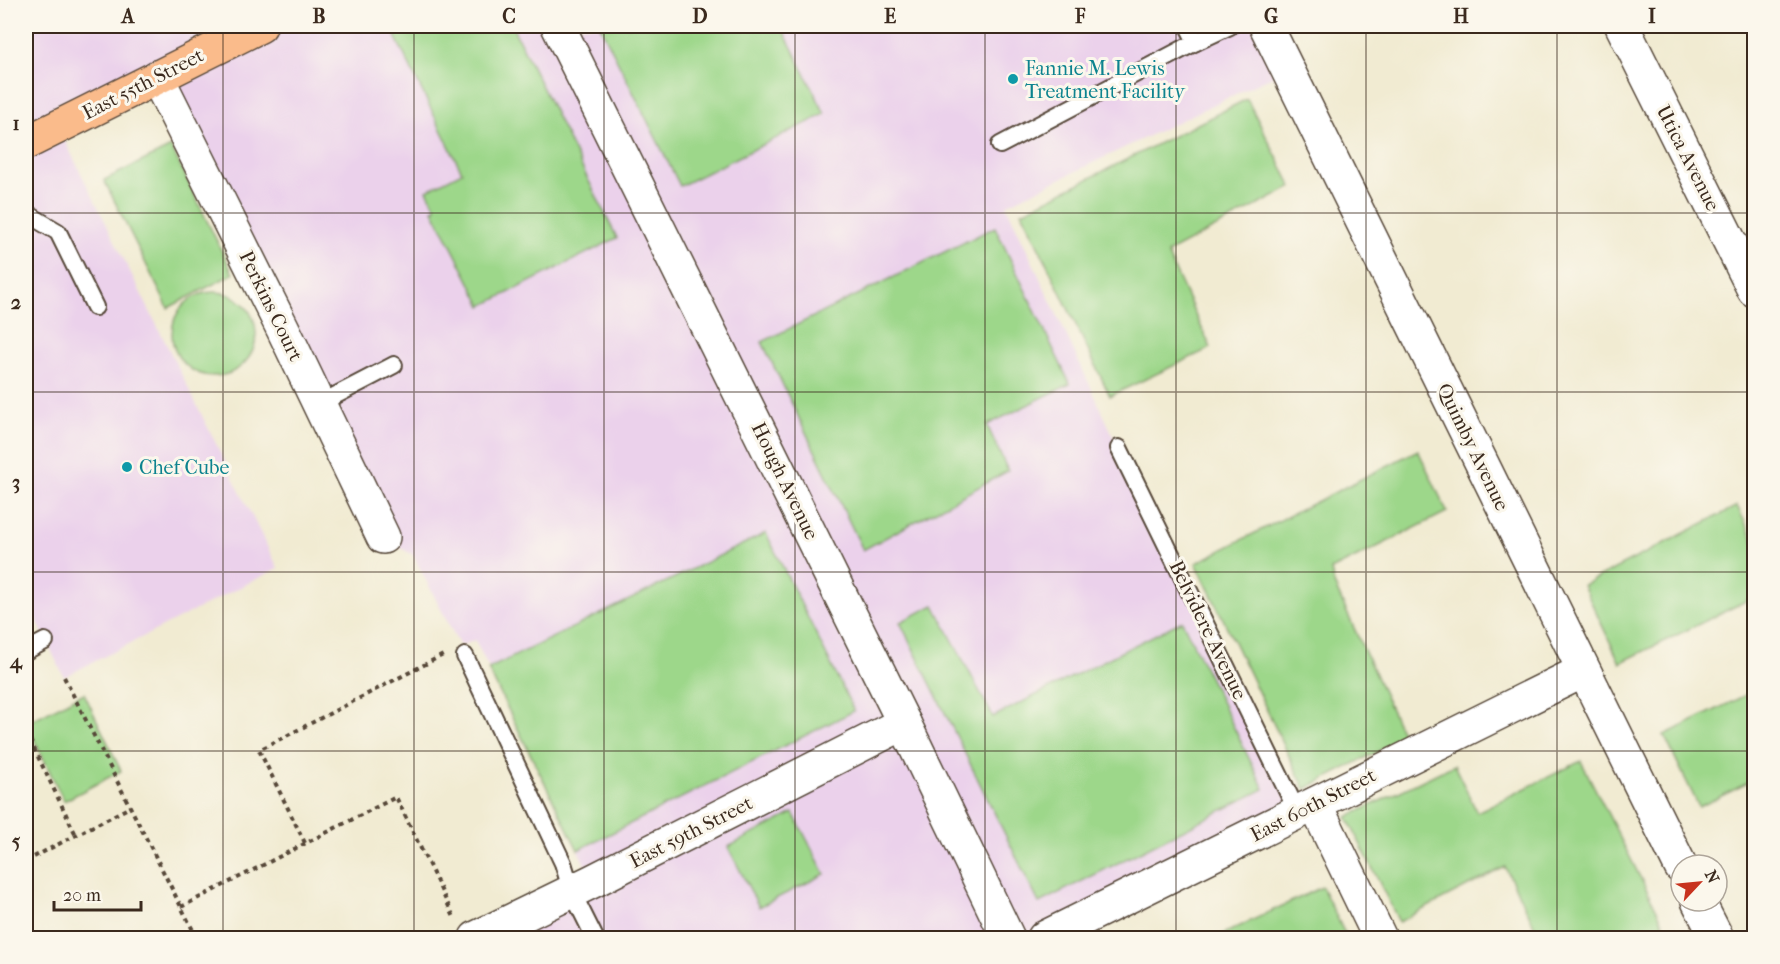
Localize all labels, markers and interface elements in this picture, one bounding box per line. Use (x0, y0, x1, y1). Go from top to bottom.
text: A (120, 5, 136, 28)
text: B (312, 5, 326, 28)
text: C (502, 5, 516, 28)
text: D (692, 5, 708, 28)
text: E (884, 5, 896, 28)
text: F (1074, 5, 1086, 28)
text: G (1264, 5, 1278, 28)
text: H (1453, 5, 1469, 28)
text: I (1648, 5, 1656, 28)
street label: East 55th Street (79, 44, 207, 124)
place label: Fannie M. Lewis Treatment Facility (1025, 57, 1186, 103)
marker: Fannie M. Lewis Treatment Facility (1006, 72, 1020, 86)
street label: Utica Avenue (1652, 101, 1724, 215)
text: 1 (12, 112, 20, 135)
street label: Perkins Court (234, 247, 308, 365)
text: 2 (11, 291, 21, 314)
street label: Quimby Avenue (1432, 380, 1514, 514)
street label: Hough Avenue (747, 419, 823, 543)
place label: Chef Cube (139, 456, 230, 479)
marker: Chef Cube (120, 460, 134, 474)
text: 3 (12, 471, 20, 494)
street label: Belvidere Avenue (1164, 557, 1252, 703)
text: 4 (9, 650, 23, 674)
street label: East 60th Street (1246, 764, 1380, 846)
street label: East 59th Street (626, 791, 756, 873)
text: 5 (12, 830, 21, 853)
north arrow (1669, 853, 1729, 913)
text: N (1701, 867, 1724, 887)
scale bar (54, 874, 141, 912)
text: 20 m (63, 885, 101, 906)

